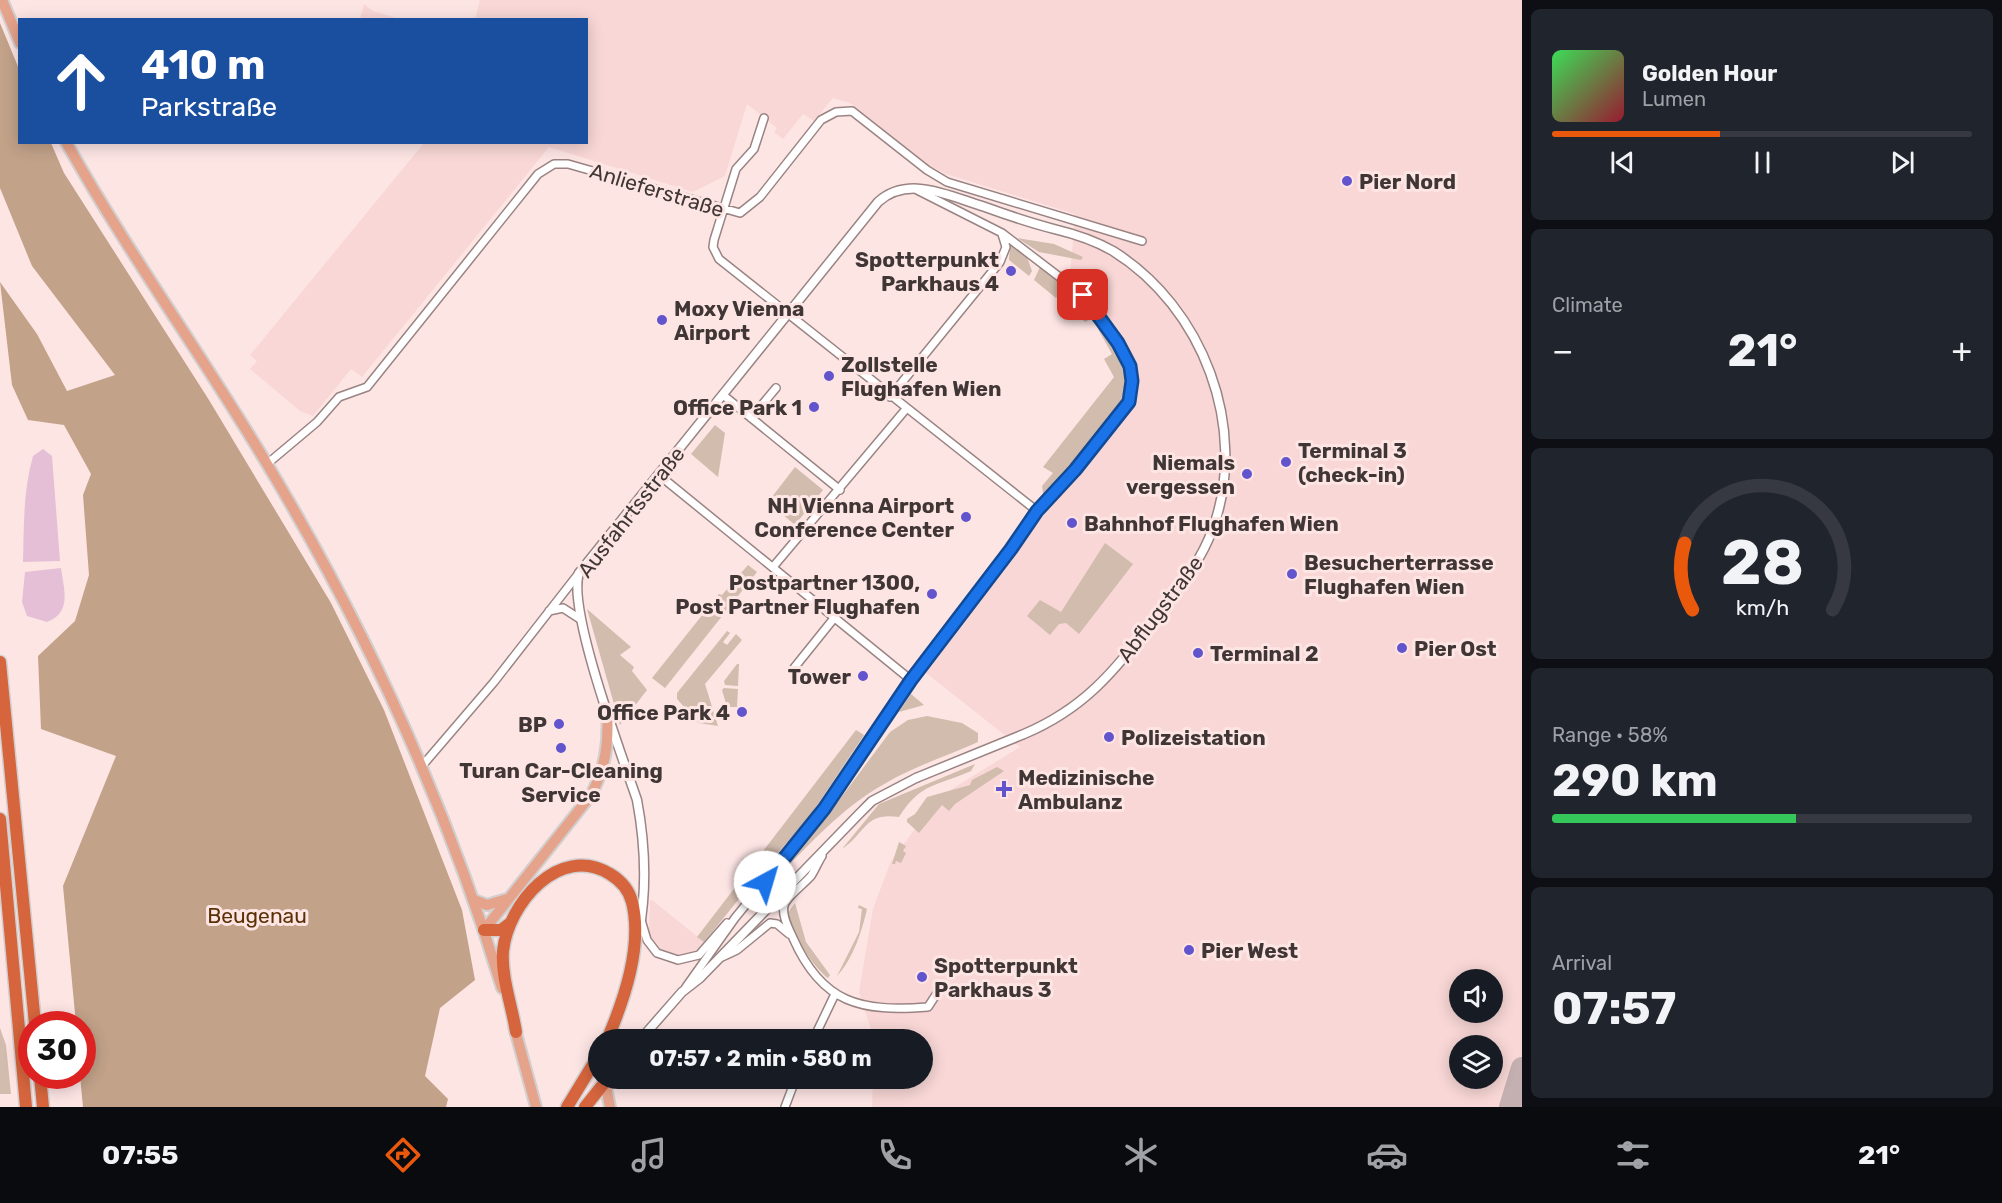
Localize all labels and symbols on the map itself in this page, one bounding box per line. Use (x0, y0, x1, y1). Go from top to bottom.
street label: Anlieferstraße (587, 158, 727, 222)
place label: Pier Nord (1359, 169, 1456, 194)
marker: Pier Nord (1340, 174, 1354, 188)
place label: Spotterpunkt Parkhaus 4 (855, 247, 999, 296)
marker: Spotterpunkt Parkhaus 4 (1004, 264, 1018, 278)
pin (1057, 269, 1108, 320)
place label: Moxy Vienna Airport (674, 296, 804, 345)
marker: Moxy Vienna Airport (655, 313, 669, 327)
place label: Zollstelle Flughafen Wien (841, 352, 1002, 401)
marker: Zollstelle Flughafen Wien (822, 369, 836, 383)
place label: Office Park 1 (673, 395, 802, 420)
marker: Office Park 1 (807, 400, 821, 414)
place label: Terminal 3 (check-in) (1298, 438, 1407, 487)
street label: Ausfahrtsstraße (572, 442, 690, 582)
place label: Niemals vergessen (1126, 450, 1235, 499)
marker: Terminal 3 (check-in) (1279, 455, 1293, 469)
marker: Niemals vergessen (1240, 467, 1254, 481)
place label: NH Vienna Airport Conference Center (754, 493, 954, 542)
marker: NH Vienna Airport Conference Center (959, 510, 973, 524)
place label: Bahnhof Flughafen Wien (1084, 511, 1339, 536)
marker: Bahnhof Flughafen Wien (1065, 516, 1079, 530)
place label: Besucherterrasse Flughafen Wien (1304, 550, 1494, 599)
street label: Abflugstraße (1112, 551, 1208, 667)
marker: Besucherterrasse Flughafen Wien (1285, 567, 1299, 581)
place label: Postpartner 1300, Post Partner Flughafen (675, 570, 920, 619)
marker: Postpartner 1300, Post Partner Flughafen (925, 587, 939, 601)
place label: Pier Ost (1414, 636, 1497, 661)
place label: Terminal 2 (1210, 641, 1319, 666)
marker: Pier Ost (1395, 641, 1409, 655)
marker: Terminal 2 (1191, 646, 1205, 660)
place label: Tower (788, 664, 851, 689)
marker: Tower (856, 669, 870, 683)
place label: Office Park 4 (597, 700, 730, 725)
marker: Office Park 4 (735, 705, 749, 719)
place label: BP (518, 712, 547, 737)
marker: BP (552, 717, 566, 731)
place label: Polizeistation (1121, 725, 1266, 750)
marker: Polizeistation (1102, 730, 1116, 744)
marker: Turan Car-Cleaning Service (554, 741, 568, 755)
place label: Turan Car-Cleaning Service (459, 758, 663, 807)
place label: Medizinische Ambulanz (1018, 765, 1154, 814)
marker: Medizinische Ambulanz (995, 780, 1013, 798)
position arrow (733, 850, 797, 914)
park label: Beugenau (207, 903, 307, 928)
place label: Pier West (1201, 938, 1298, 963)
marker: Pier West (1182, 943, 1196, 957)
place label: Spotterpunkt Parkhaus 3 (934, 953, 1078, 1002)
marker: Spotterpunkt Parkhaus 3 (915, 970, 929, 984)
speed limit sign: 30 (18, 1011, 96, 1089)

